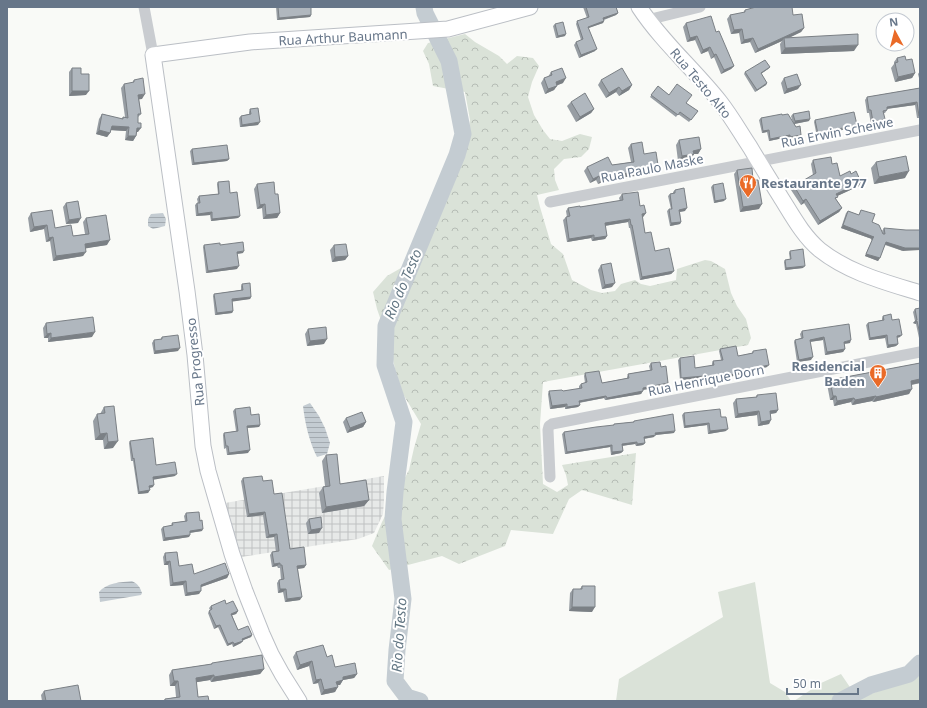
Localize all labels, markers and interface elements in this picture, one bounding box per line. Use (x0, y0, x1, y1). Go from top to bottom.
north arrow (875, 12, 915, 52)
text: N (888, 14, 899, 30)
street label: Rua Arthur Baumann (278, 25, 408, 49)
street label: Rua Testo Alto (666, 44, 736, 122)
street label: Rua Erwin Scheiwe (779, 112, 895, 152)
street label: Rua Paulo Maske (599, 149, 705, 187)
restaurant icon: Restaurante 977 (738, 173, 758, 198)
place label: Restaurante 977 (761, 174, 867, 192)
water label: Rio do Testo (379, 246, 426, 322)
street label: Rua Progresso (181, 317, 209, 407)
place label: Residencial Baden (792, 357, 865, 390)
street label: Rua Henrique Dorn (646, 360, 766, 400)
building icon: Residencial Baden (868, 363, 888, 388)
water label: Rio do Testo (386, 597, 411, 673)
scale bar (787, 670, 858, 696)
text: 50 m (793, 675, 821, 692)

